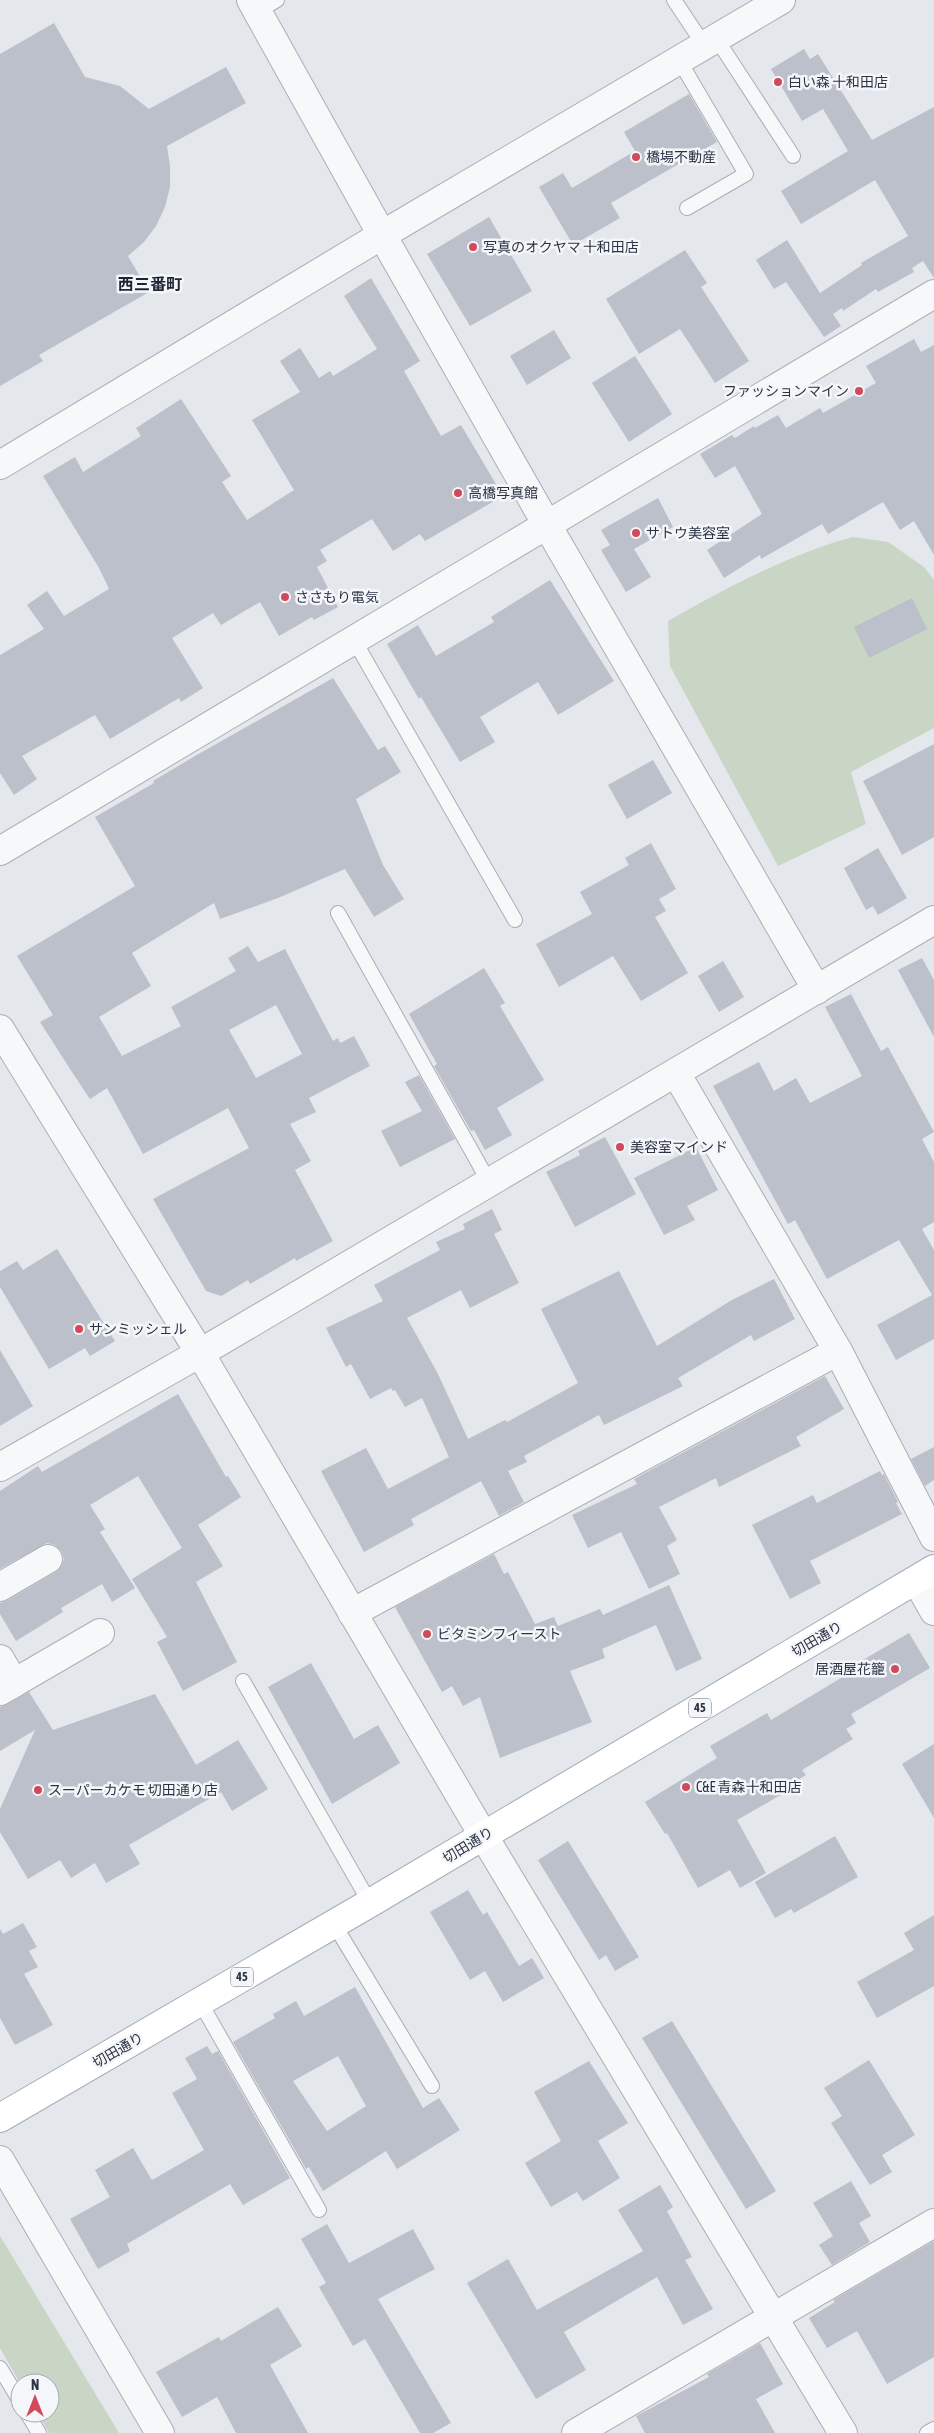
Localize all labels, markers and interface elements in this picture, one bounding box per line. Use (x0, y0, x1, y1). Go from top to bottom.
place label: 白い森 十和田店 (788, 74, 888, 90)
marker: 白い森 十和田店 (772, 76, 784, 88)
place label: 橋場不動産 (646, 149, 716, 165)
marker: 橋場不動産 (630, 151, 642, 163)
place label: 写真のオクヤマ 十和田店 (483, 239, 639, 255)
marker: 写真のオクヤマ 十和田店 (467, 241, 479, 253)
district label: 西三番町 (118, 275, 182, 293)
place label: ファッションマイン (723, 383, 849, 399)
marker: ファッションマイン (853, 385, 865, 397)
place label: 高橋写真館 (468, 485, 538, 501)
marker: 高橋写真館 (452, 487, 464, 499)
place label: サトウ美容室 (646, 525, 730, 541)
marker: サトウ美容室 (630, 527, 642, 539)
place label: ささもり電気 (295, 589, 379, 605)
marker: ささもり電気 (279, 591, 291, 603)
place label: 美容室マインド (630, 1139, 728, 1155)
marker: 美容室マインド (614, 1141, 626, 1153)
place label: サンミッシェル (89, 1321, 187, 1337)
marker: サンミッシェル (73, 1323, 85, 1335)
street label: 切田通り (789, 1618, 845, 1660)
place label: ビタミンフィースト (437, 1626, 562, 1642)
marker: ビタミンフィースト (421, 1628, 433, 1640)
place label: 居酒屋花籠 (815, 1661, 885, 1677)
marker: 居酒屋花籠 (889, 1663, 901, 1675)
road number: 45 (689, 1699, 711, 1718)
place label: C&E 青森十和田店 (696, 1779, 801, 1795)
marker: C&E 青森十和田店 (680, 1781, 692, 1793)
place label: スーパーカケモ 切田通り店 (48, 1782, 218, 1798)
marker: スーパーカケモ 切田通り店 (32, 1784, 44, 1796)
street label: 切田通り (440, 1824, 496, 1866)
road number: 45 (231, 1968, 253, 1986)
street label: 切田通り (90, 2029, 146, 2071)
north arrow (10, 2373, 60, 2423)
text: N (31, 2377, 39, 2393)

